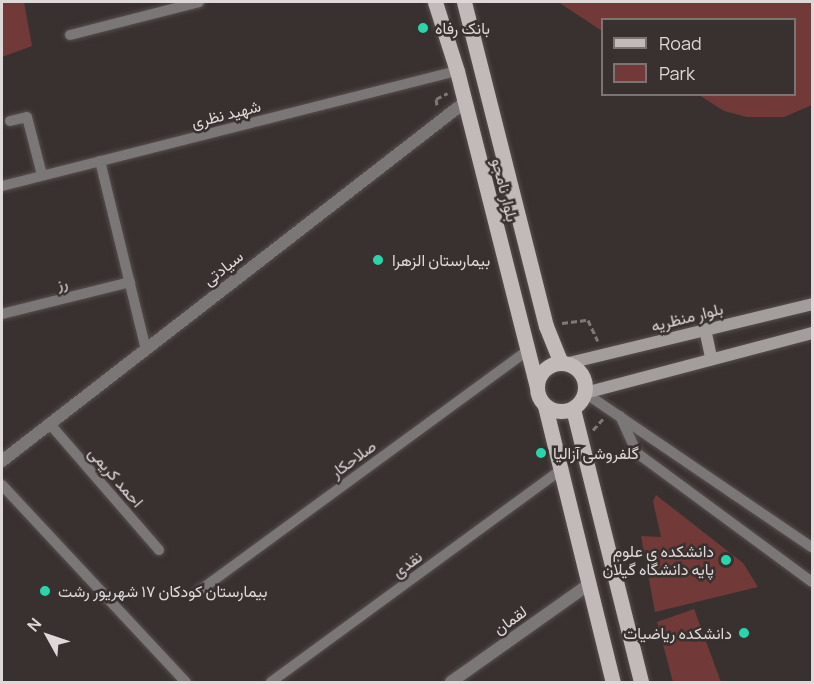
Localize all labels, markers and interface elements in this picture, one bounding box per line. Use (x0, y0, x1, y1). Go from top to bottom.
place label: بانک رفاه (435, 18, 490, 38)
legend (601, 18, 796, 96)
marker: بانک رفاه (416, 21, 430, 35)
text: Road (659, 31, 702, 55)
text: Park (659, 61, 695, 85)
street label: شهید نظری (189, 96, 263, 132)
street label: بلوار نامجو (488, 156, 522, 224)
street label: سیادتی (199, 246, 247, 290)
place label: بیمارستان الزهرا (392, 250, 490, 270)
marker: بیمارستان الزهرا (369, 251, 387, 269)
street label: رز (54, 272, 70, 294)
street label: بلوار منظریه (649, 299, 725, 335)
street label: صلاحکار (326, 436, 380, 482)
street label: احمد کریمی (85, 443, 147, 511)
place label: گلفروشی آزالیا (553, 443, 639, 463)
marker: گلفروشی آزالیا (534, 446, 548, 460)
place label: دانشکده ی علوم پایه دانشگاه گیلان (603, 541, 714, 579)
street label: نقدی (388, 547, 426, 581)
marker: دانشکده ی علوم پایه دانشگاه گیلان (719, 553, 733, 567)
place label: بیمارستان کودکان ۱۷ شهریور رشت (58, 581, 267, 601)
marker: بیمارستان کودکان ۱۷ شهریور رشت (36, 582, 54, 600)
street label: لقمان (489, 602, 531, 638)
north arrow (18, 606, 78, 666)
text: N (22, 613, 46, 636)
place label: دانشکده ریاضیات (623, 623, 732, 643)
marker: دانشکده ریاضیات (737, 626, 751, 640)

